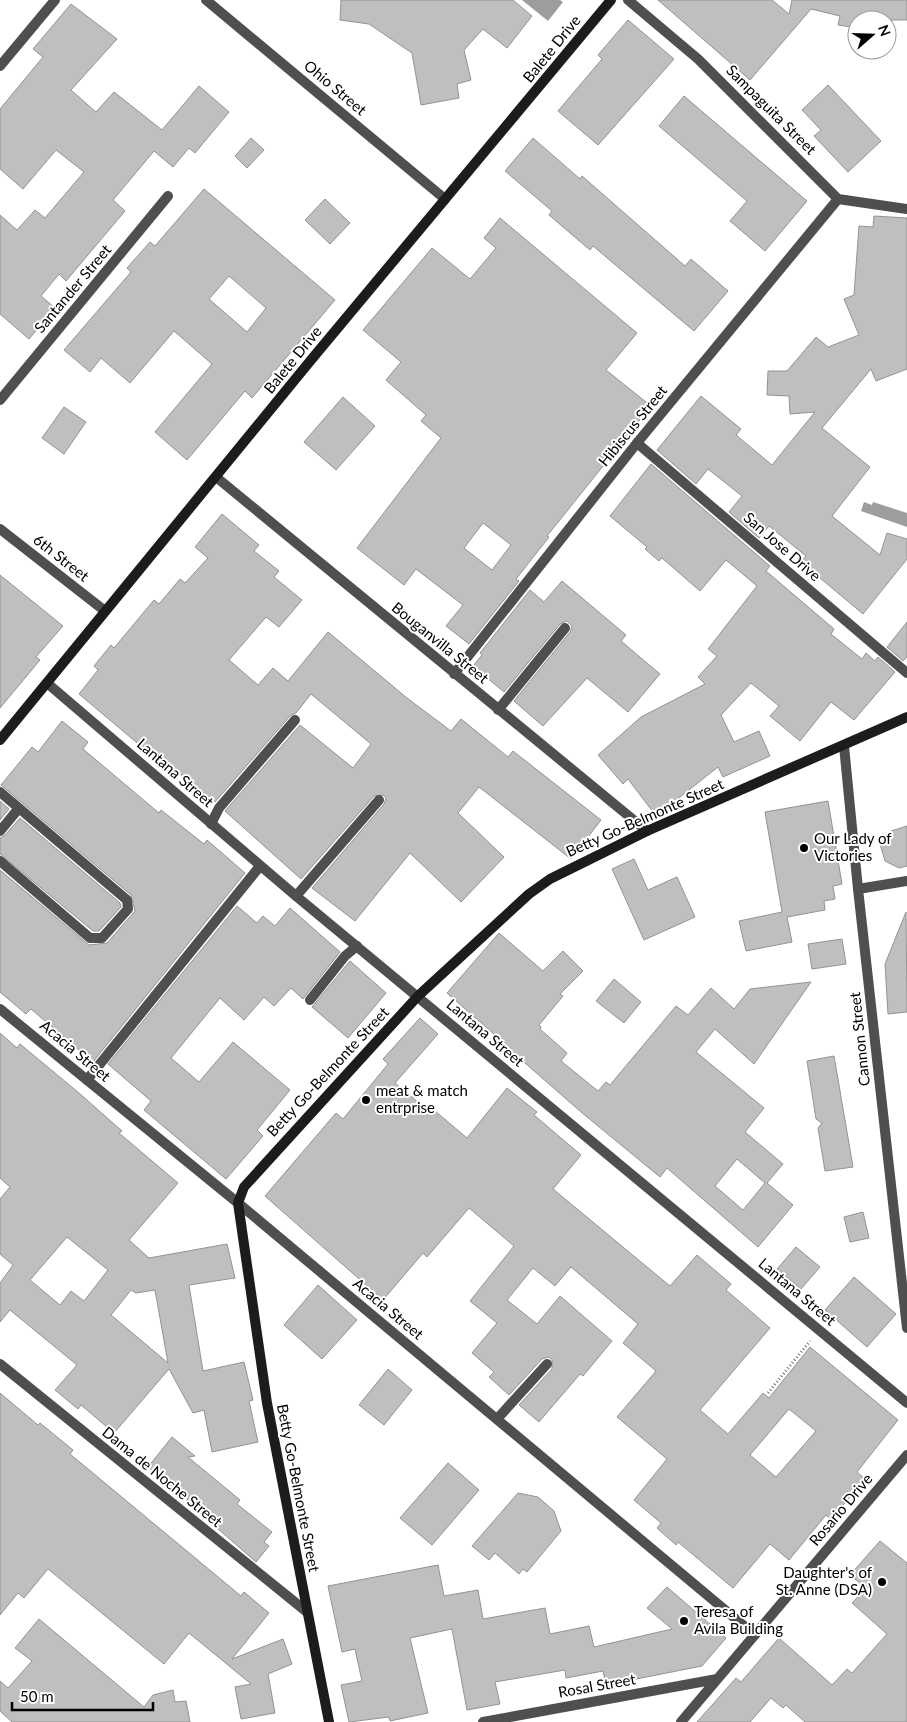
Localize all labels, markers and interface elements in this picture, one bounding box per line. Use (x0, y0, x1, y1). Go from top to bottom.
north arrow (847, 10, 897, 60)
street label: Balete Drive (519, 11, 584, 86)
text: N (875, 22, 895, 38)
street label: Ohio Street (301, 56, 371, 119)
street label: Sampaguita Street (723, 61, 821, 158)
street label: Santander Street (30, 240, 115, 336)
street label: Balete Drive (260, 322, 325, 397)
street label: Hibiscus Street (594, 381, 671, 469)
street label: San Jose Drive (741, 508, 825, 585)
street label: 6th Street (30, 530, 94, 585)
street label: Bouganvilla Street (389, 598, 493, 687)
street label: Lantana Street (134, 734, 218, 811)
street label: Betty Go-Belmonte Street (563, 774, 727, 860)
place label: Our Lady of Victories (814, 829, 892, 864)
marker: Our Lady of Victories (798, 842, 810, 854)
street label: Cannon Street (845, 991, 873, 1087)
street label: Lantana Street (443, 995, 528, 1070)
street label: Betty Go-Belmonte Street (263, 1002, 392, 1140)
street label: Acacia Street (37, 1016, 115, 1085)
place label: meat & match entrprise (376, 1081, 468, 1116)
marker: meat & match entrprise (360, 1094, 372, 1106)
street label: Lantana Street (755, 1254, 840, 1329)
street label: Acacia Street (350, 1274, 428, 1343)
street label: Betty Go-Belmonte Street (274, 1402, 324, 1574)
street label: Dama de Noche Street (99, 1422, 227, 1530)
street label: Rosario Drive (805, 1470, 876, 1549)
place label: Daughter's of St. Anne (DSA) (776, 1563, 873, 1598)
marker: Daughter's of St. Anne (DSA) (876, 1576, 888, 1588)
place label: Teresa of Avila Building (694, 1602, 783, 1637)
marker: Teresa of Avila Building (678, 1615, 690, 1627)
street label: Rosal Street (557, 1669, 638, 1701)
scale bar (12, 1680, 154, 1712)
text: 50 m (20, 1687, 54, 1705)

